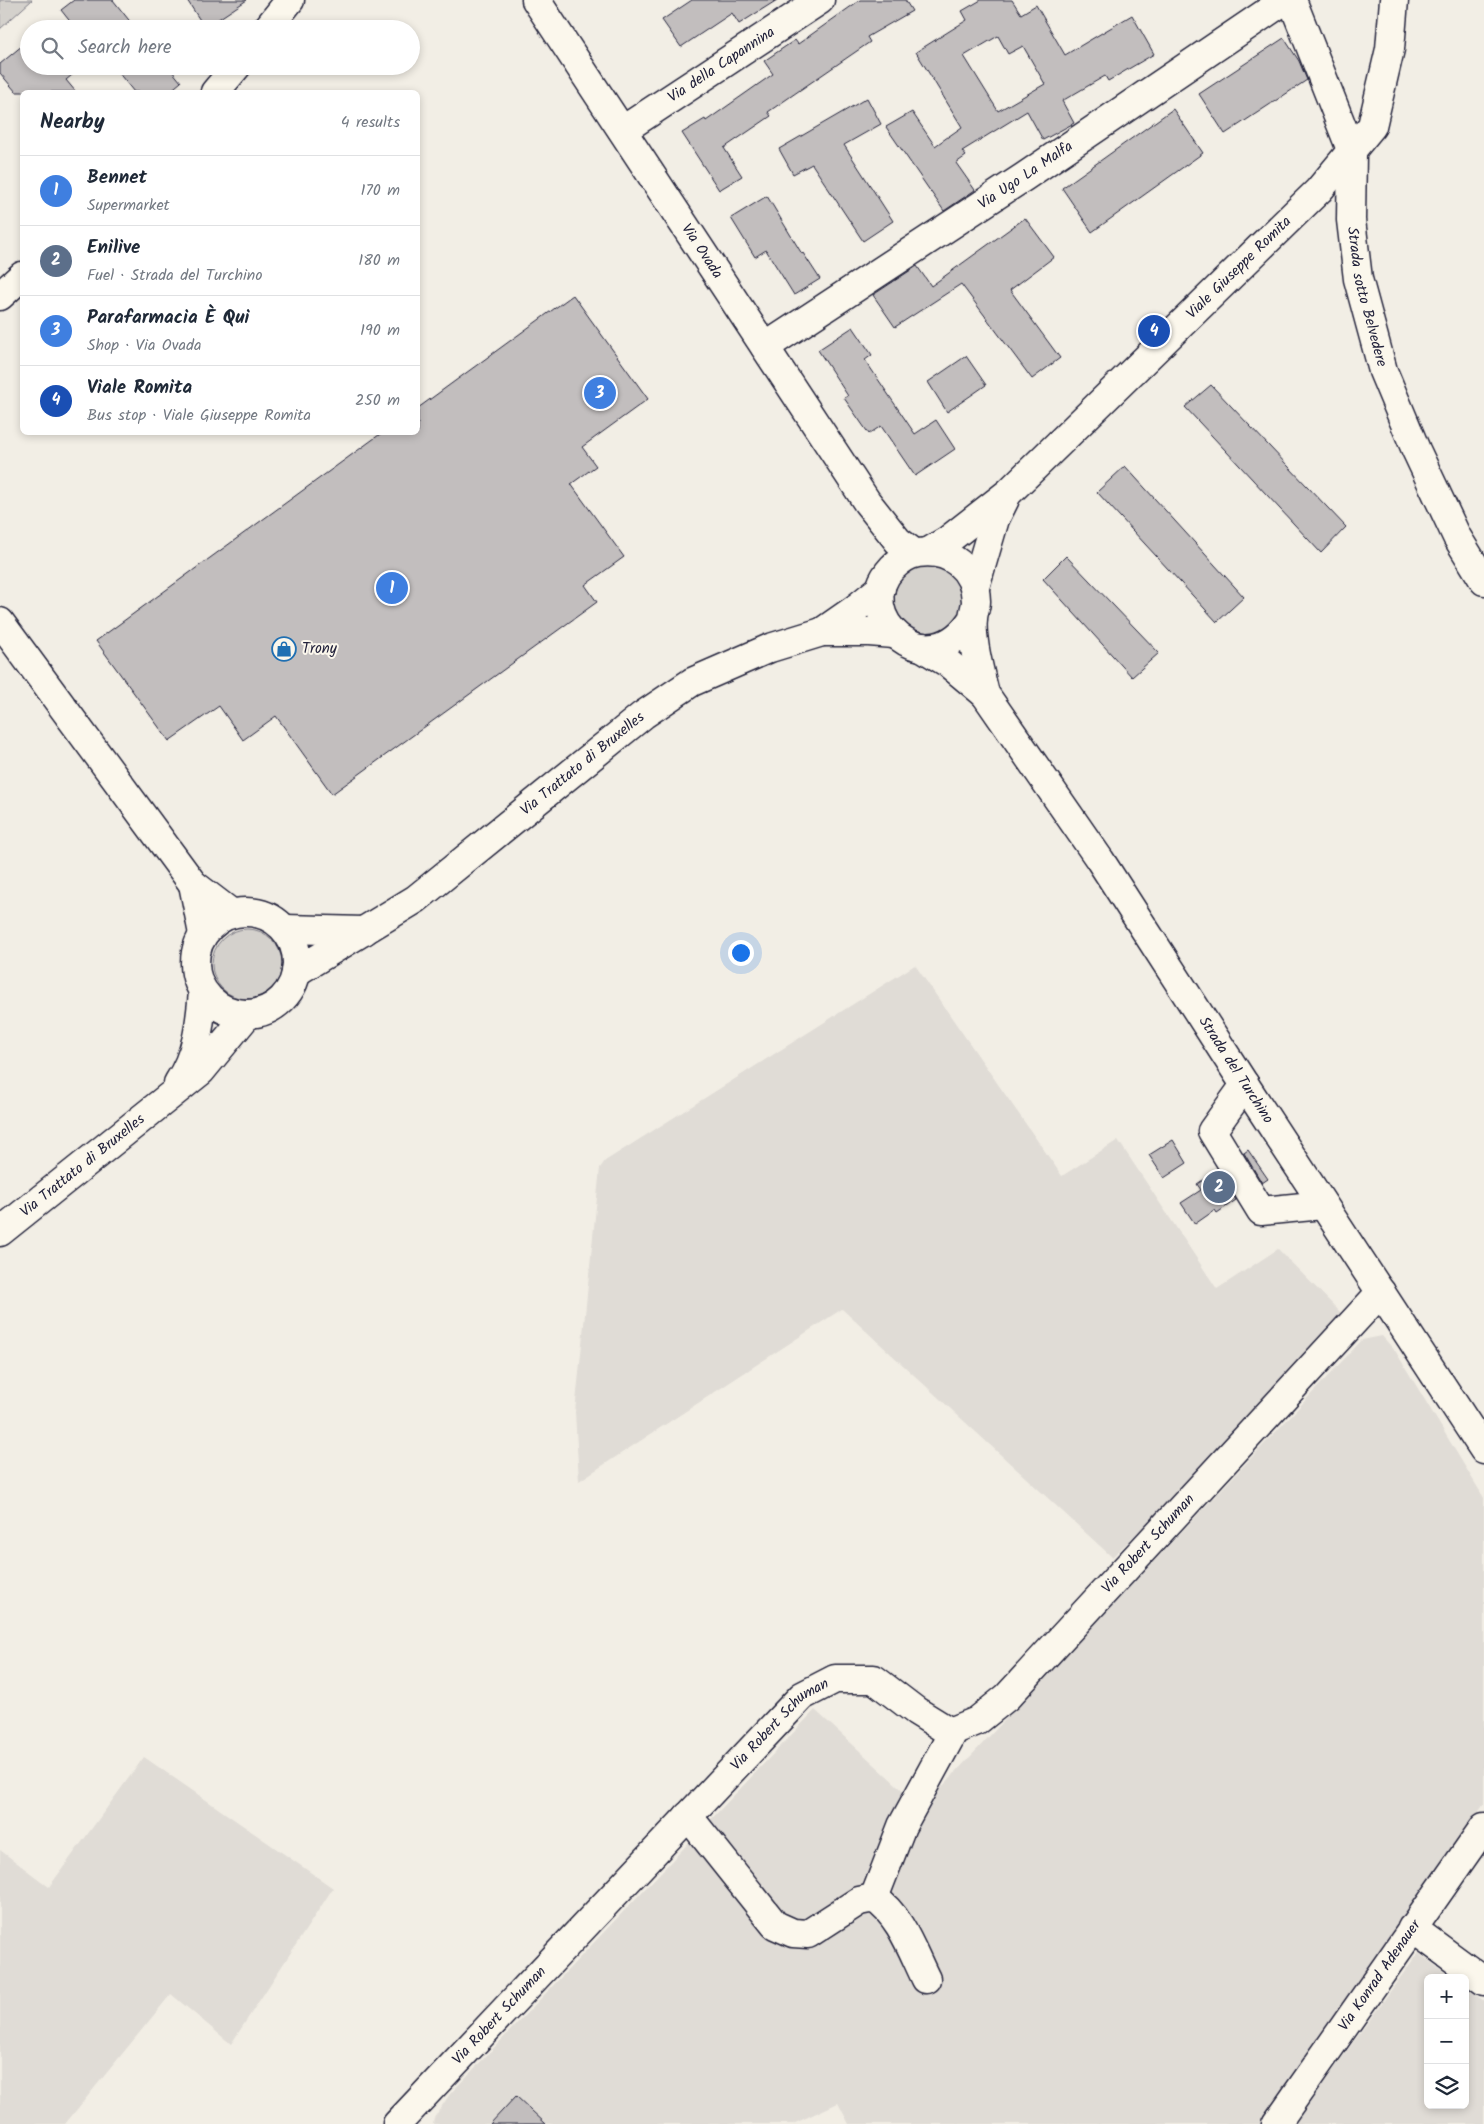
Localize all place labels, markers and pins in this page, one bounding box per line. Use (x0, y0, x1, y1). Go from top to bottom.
pin: 4 (1138, 312, 1170, 350)
pin: 3 (584, 374, 616, 412)
pin: 1 (376, 569, 408, 607)
shop icon: Trony (271, 636, 297, 662)
place label: Trony (302, 637, 338, 661)
pin: 2 (1203, 1168, 1235, 1206)

